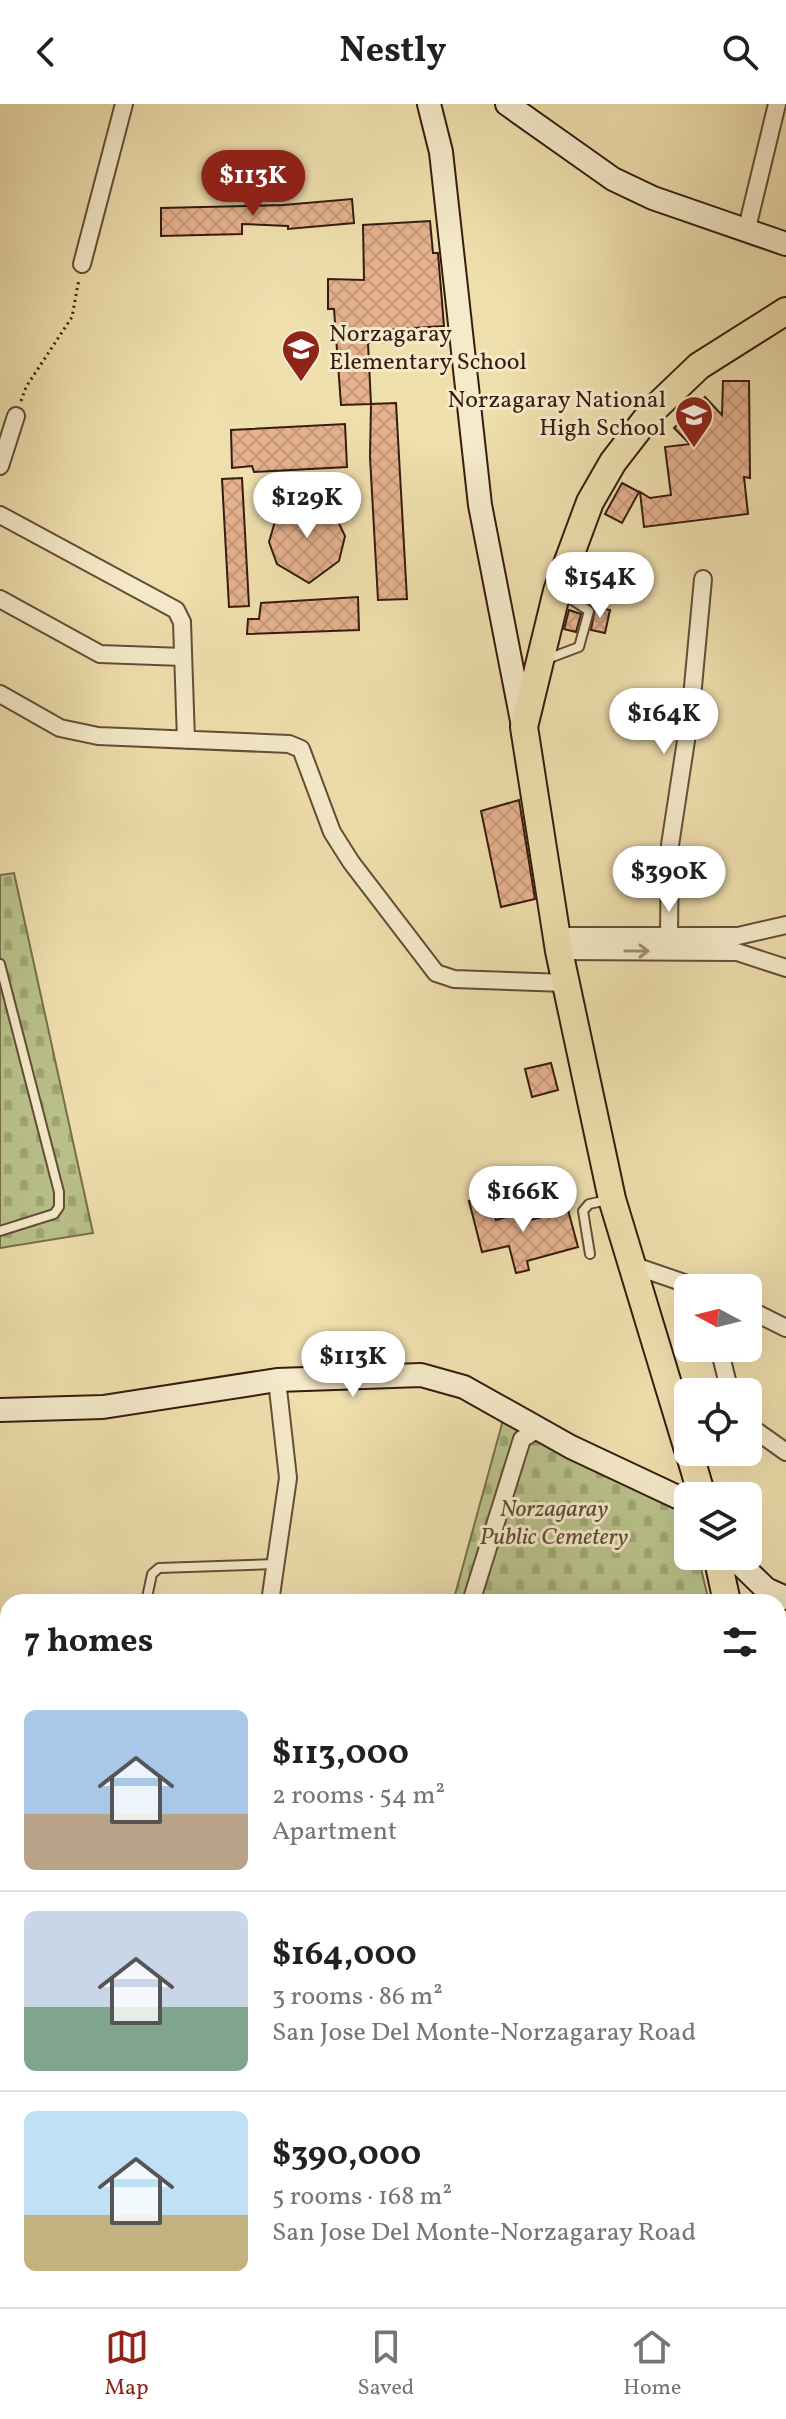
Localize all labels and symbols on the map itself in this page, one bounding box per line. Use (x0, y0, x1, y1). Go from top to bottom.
pin: $113K (197, 150, 309, 218)
place label: Norzagaray Elementary School (329, 318, 527, 380)
school or university icon: Norzagaray Elementary School (280, 328, 322, 383)
place label: Norzagaray National High School (448, 384, 666, 446)
school or university icon: Norzagaray National High School (673, 394, 715, 449)
pin: $129K (251, 472, 363, 540)
pin: $154K (544, 552, 656, 620)
pin: $164K (608, 688, 720, 756)
pin: $390K (613, 846, 725, 914)
one-way arrow (623, 943, 650, 959)
pin: $166K (467, 1166, 579, 1234)
north arrow (674, 1274, 762, 1362)
pin: $113K (297, 1331, 409, 1399)
park label: Norzagaray Public Cemetery (480, 1493, 629, 1555)

